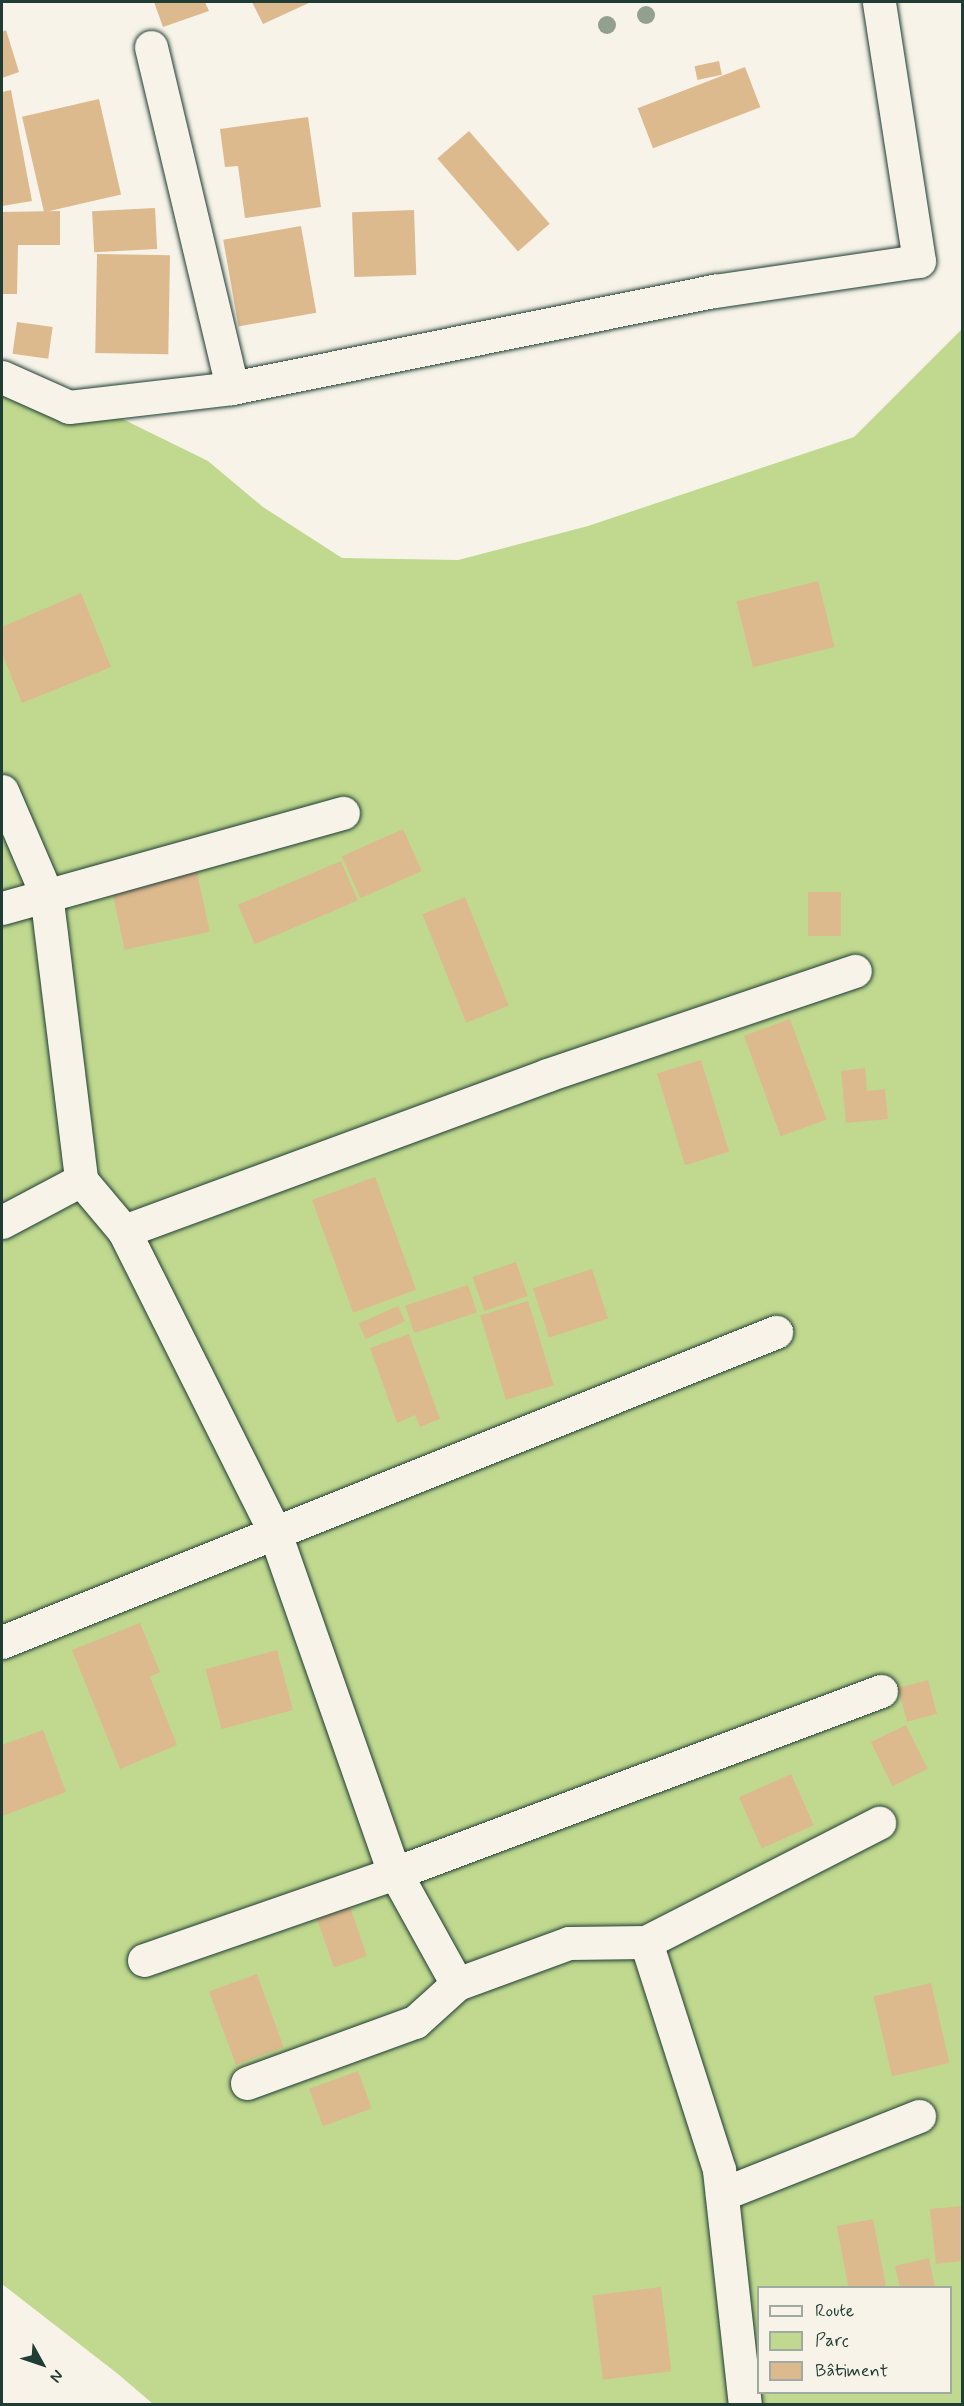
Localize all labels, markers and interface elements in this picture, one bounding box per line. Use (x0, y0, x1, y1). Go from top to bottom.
legend (757, 2286, 952, 2394)
text: Route (815, 2299, 854, 2323)
text: Parc (815, 2329, 849, 2353)
north arrow (12, 2334, 72, 2394)
text: Bâtiment (815, 2359, 888, 2383)
text: N (45, 2365, 68, 2387)

